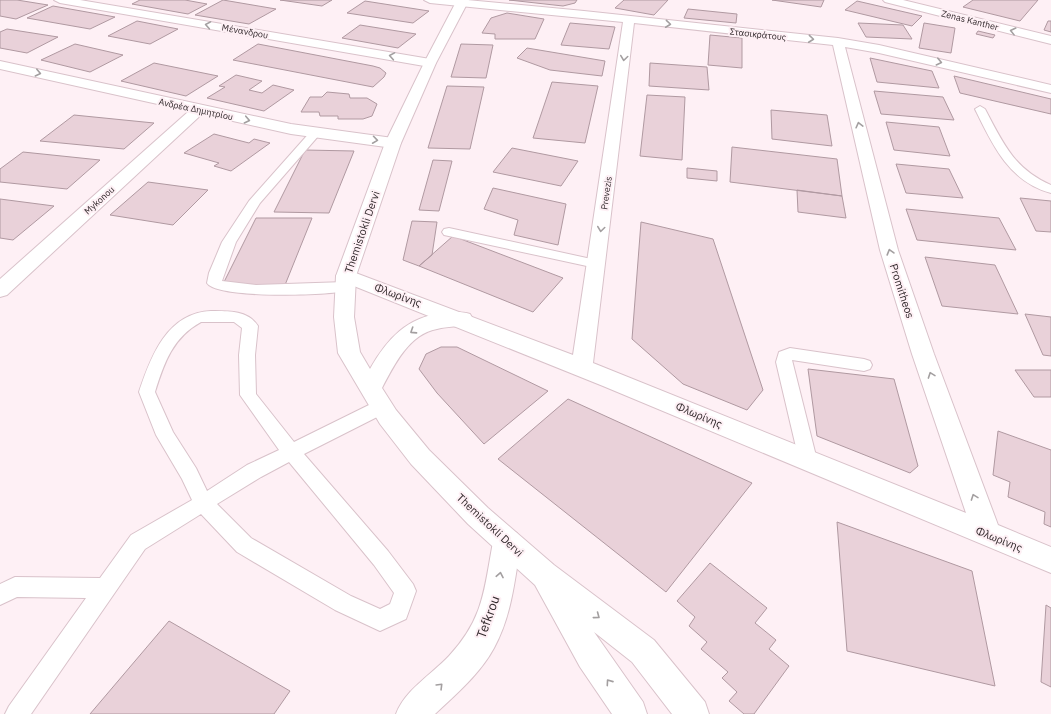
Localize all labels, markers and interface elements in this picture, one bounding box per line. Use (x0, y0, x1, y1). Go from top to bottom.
street label: Zenas Kanther (940, 8, 1000, 33)
one-way arrow (665, 19, 671, 28)
one-way arrow (205, 21, 212, 30)
street label: Μένανδρου (221, 21, 269, 41)
street label: Στασικράτους (729, 26, 787, 43)
one-way arrow (1010, 27, 1016, 35)
one-way arrow (808, 35, 814, 44)
one-way arrow (389, 52, 395, 61)
one-way arrow (620, 55, 629, 61)
one-way arrow (935, 58, 942, 66)
one-way arrow (35, 69, 41, 77)
street label: Ανδρέα Δημητρίου (158, 96, 234, 122)
one-way arrow (244, 115, 250, 123)
one-way arrow (855, 122, 863, 129)
one-way arrow (372, 135, 378, 144)
street label: Prevezis (598, 176, 614, 210)
street label: Mykonou (82, 184, 116, 216)
street label: Themistokli Dervi (341, 189, 383, 275)
one-way arrow (597, 226, 606, 232)
one-way arrow (886, 248, 895, 255)
street label: Promitheos (887, 262, 917, 320)
street label: Φλωρίνης (372, 280, 424, 310)
one-way arrow (410, 326, 417, 334)
one-way arrow (927, 372, 935, 379)
street label: Φλωρίνης (674, 399, 724, 431)
street label: Themistokli Dervi (454, 491, 526, 559)
one-way arrow (971, 494, 979, 501)
street label: Φλωρίνης (974, 523, 1024, 555)
one-way arrow (496, 572, 504, 578)
street label: Tefkrou (472, 593, 504, 641)
one-way arrow (592, 611, 599, 618)
one-way arrow (606, 679, 614, 686)
one-way arrow (435, 683, 443, 691)

